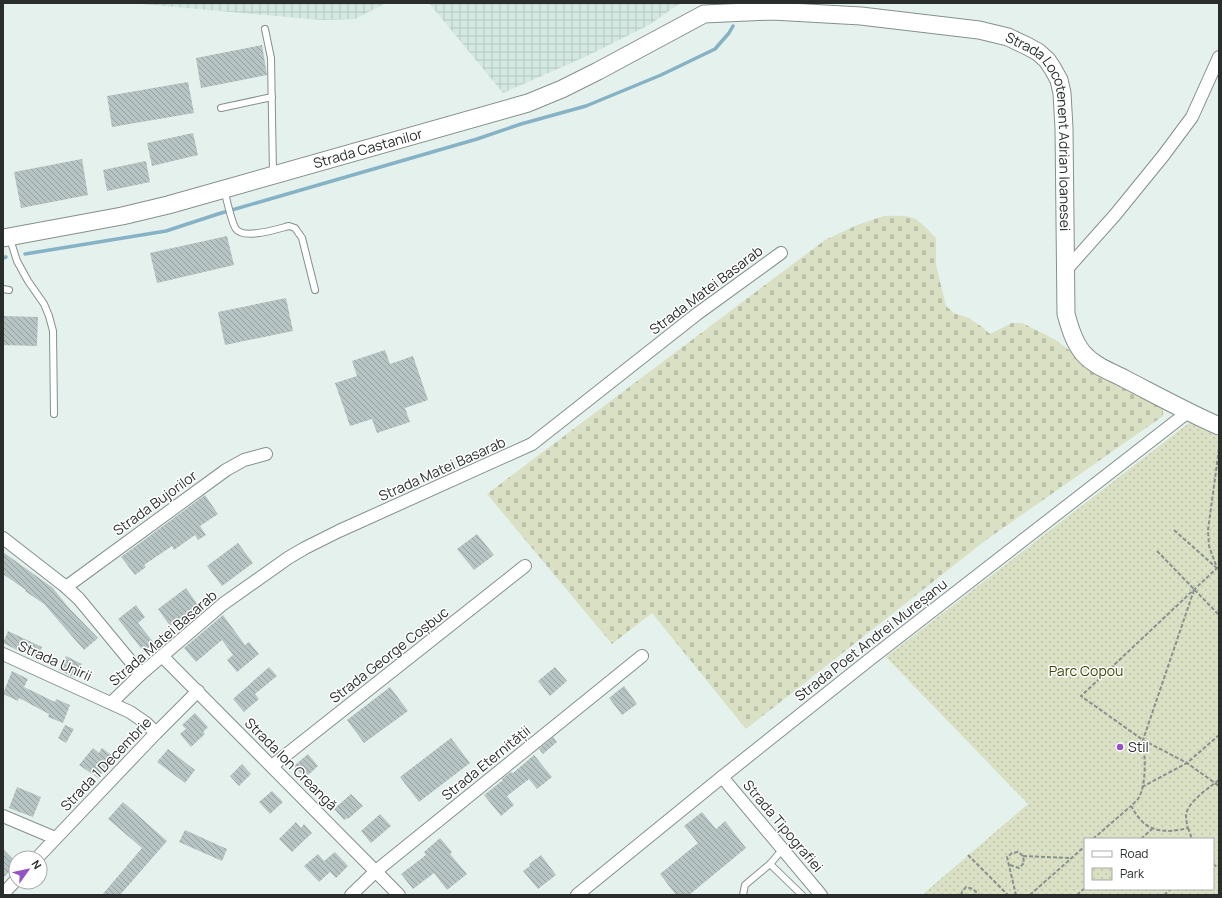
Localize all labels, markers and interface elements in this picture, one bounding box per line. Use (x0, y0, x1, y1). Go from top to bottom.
street label: Strada Locotenent Adrian Ioanesei (1002, 27, 1075, 231)
street label: Strada Castanilor (311, 123, 424, 172)
street label: Strada Matei Basarab (645, 241, 766, 338)
street label: Strada Matei Basarab (375, 432, 508, 505)
street label: Strada Bujorilor (109, 466, 200, 539)
street label: Strada Poet Andrei Mureșanu (791, 574, 951, 705)
street label: Strada Matei Basarab (105, 585, 221, 690)
street label: Strada George Coșbuc (325, 602, 452, 707)
street label: Strada Unirii (15, 636, 95, 685)
park label: Parc Copou (1049, 661, 1123, 680)
street label: Strada 1 Decembrie (56, 713, 155, 815)
street label: Strada Ion Creangă (241, 713, 342, 814)
street label: Strada Eternității (437, 721, 534, 804)
place label: Stil (1128, 737, 1149, 756)
marker: Stil (1115, 742, 1125, 752)
street label: Strada Tipografiei (739, 776, 827, 876)
legend (1084, 838, 1214, 890)
text: Road (1120, 845, 1148, 862)
north arrow (8, 850, 48, 890)
text: N (28, 857, 45, 872)
text: Park (1120, 865, 1145, 882)

